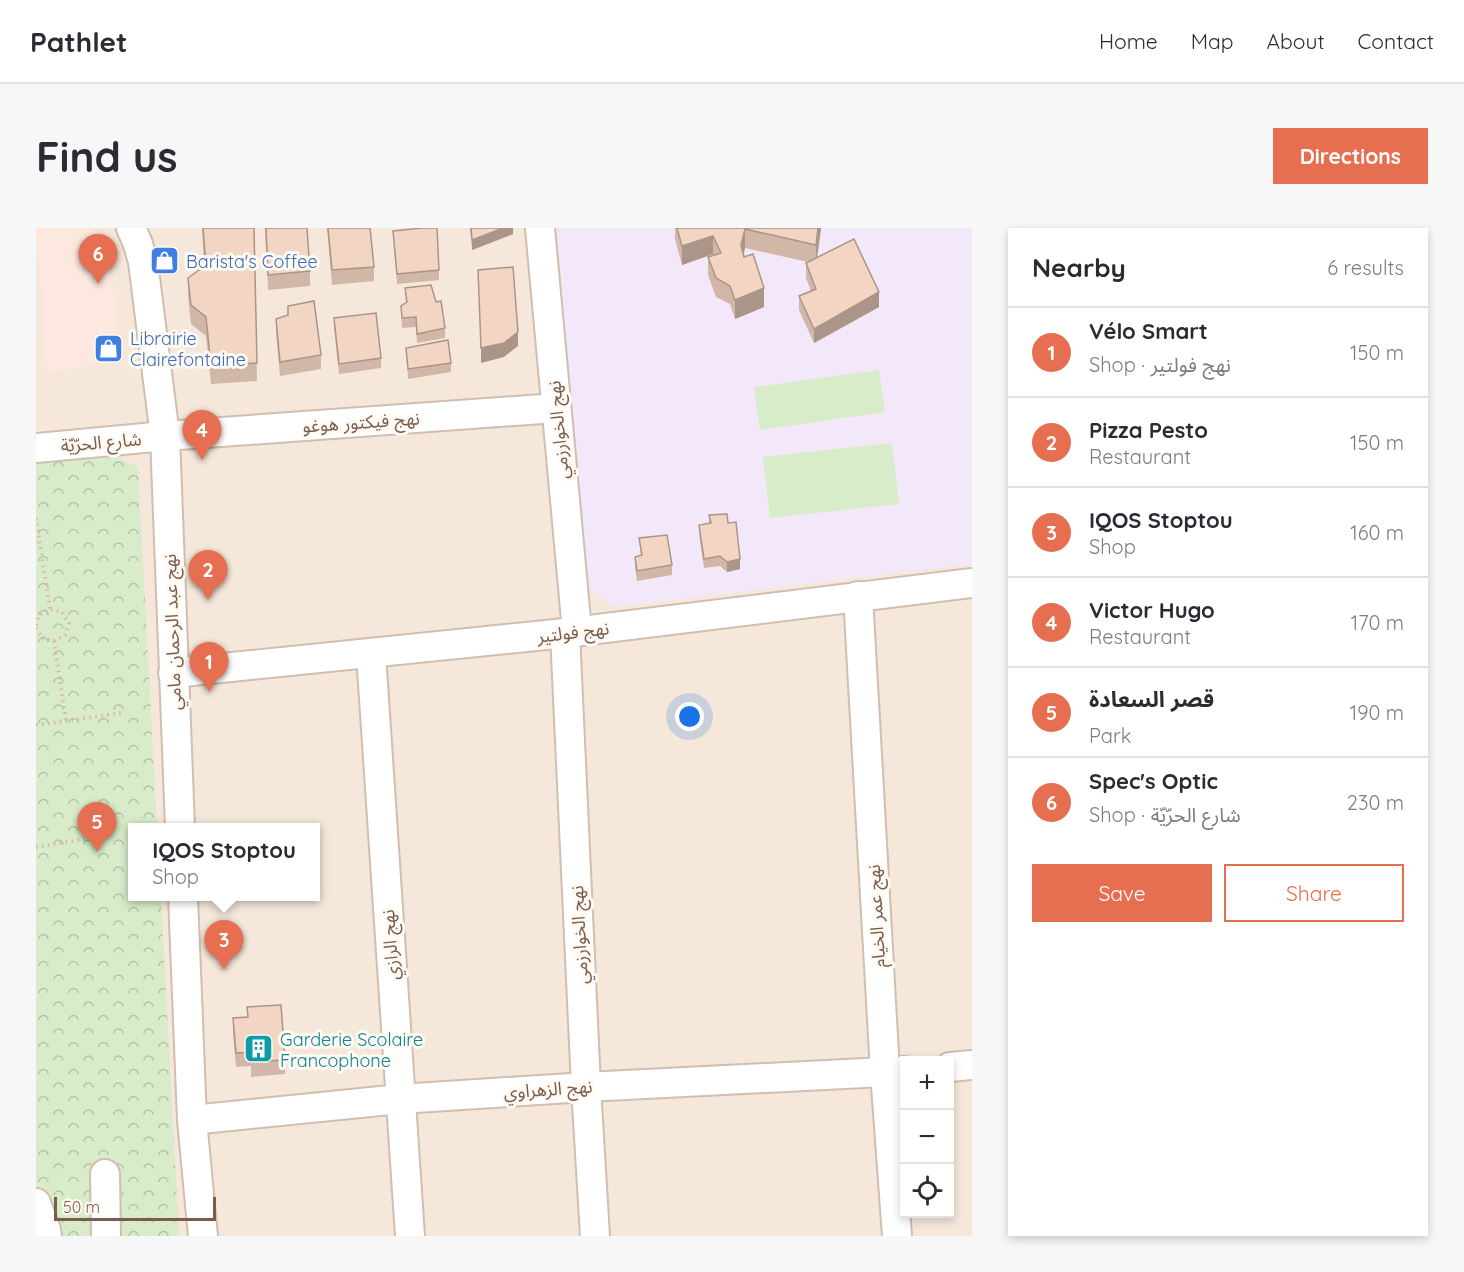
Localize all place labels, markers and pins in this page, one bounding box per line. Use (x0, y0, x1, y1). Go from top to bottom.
pin: 6 (78, 235, 118, 284)
shop icon: Barista's Coffee (149, 245, 181, 277)
place label: Barista's Coffee (186, 250, 318, 273)
place label: Librairie Clairefontaine (130, 327, 246, 371)
shop icon: Librairie Clairefontaine (93, 332, 125, 364)
pin: 4 (182, 410, 222, 460)
pin: 2 (188, 550, 228, 600)
pin: 1 (190, 642, 228, 692)
pin: 5 (78, 802, 116, 852)
pin: 3 (204, 920, 243, 970)
place label: Garderie Scolaire Francophone (280, 1028, 423, 1072)
building icon: Garderie Scolaire Francophone (243, 1033, 275, 1065)

